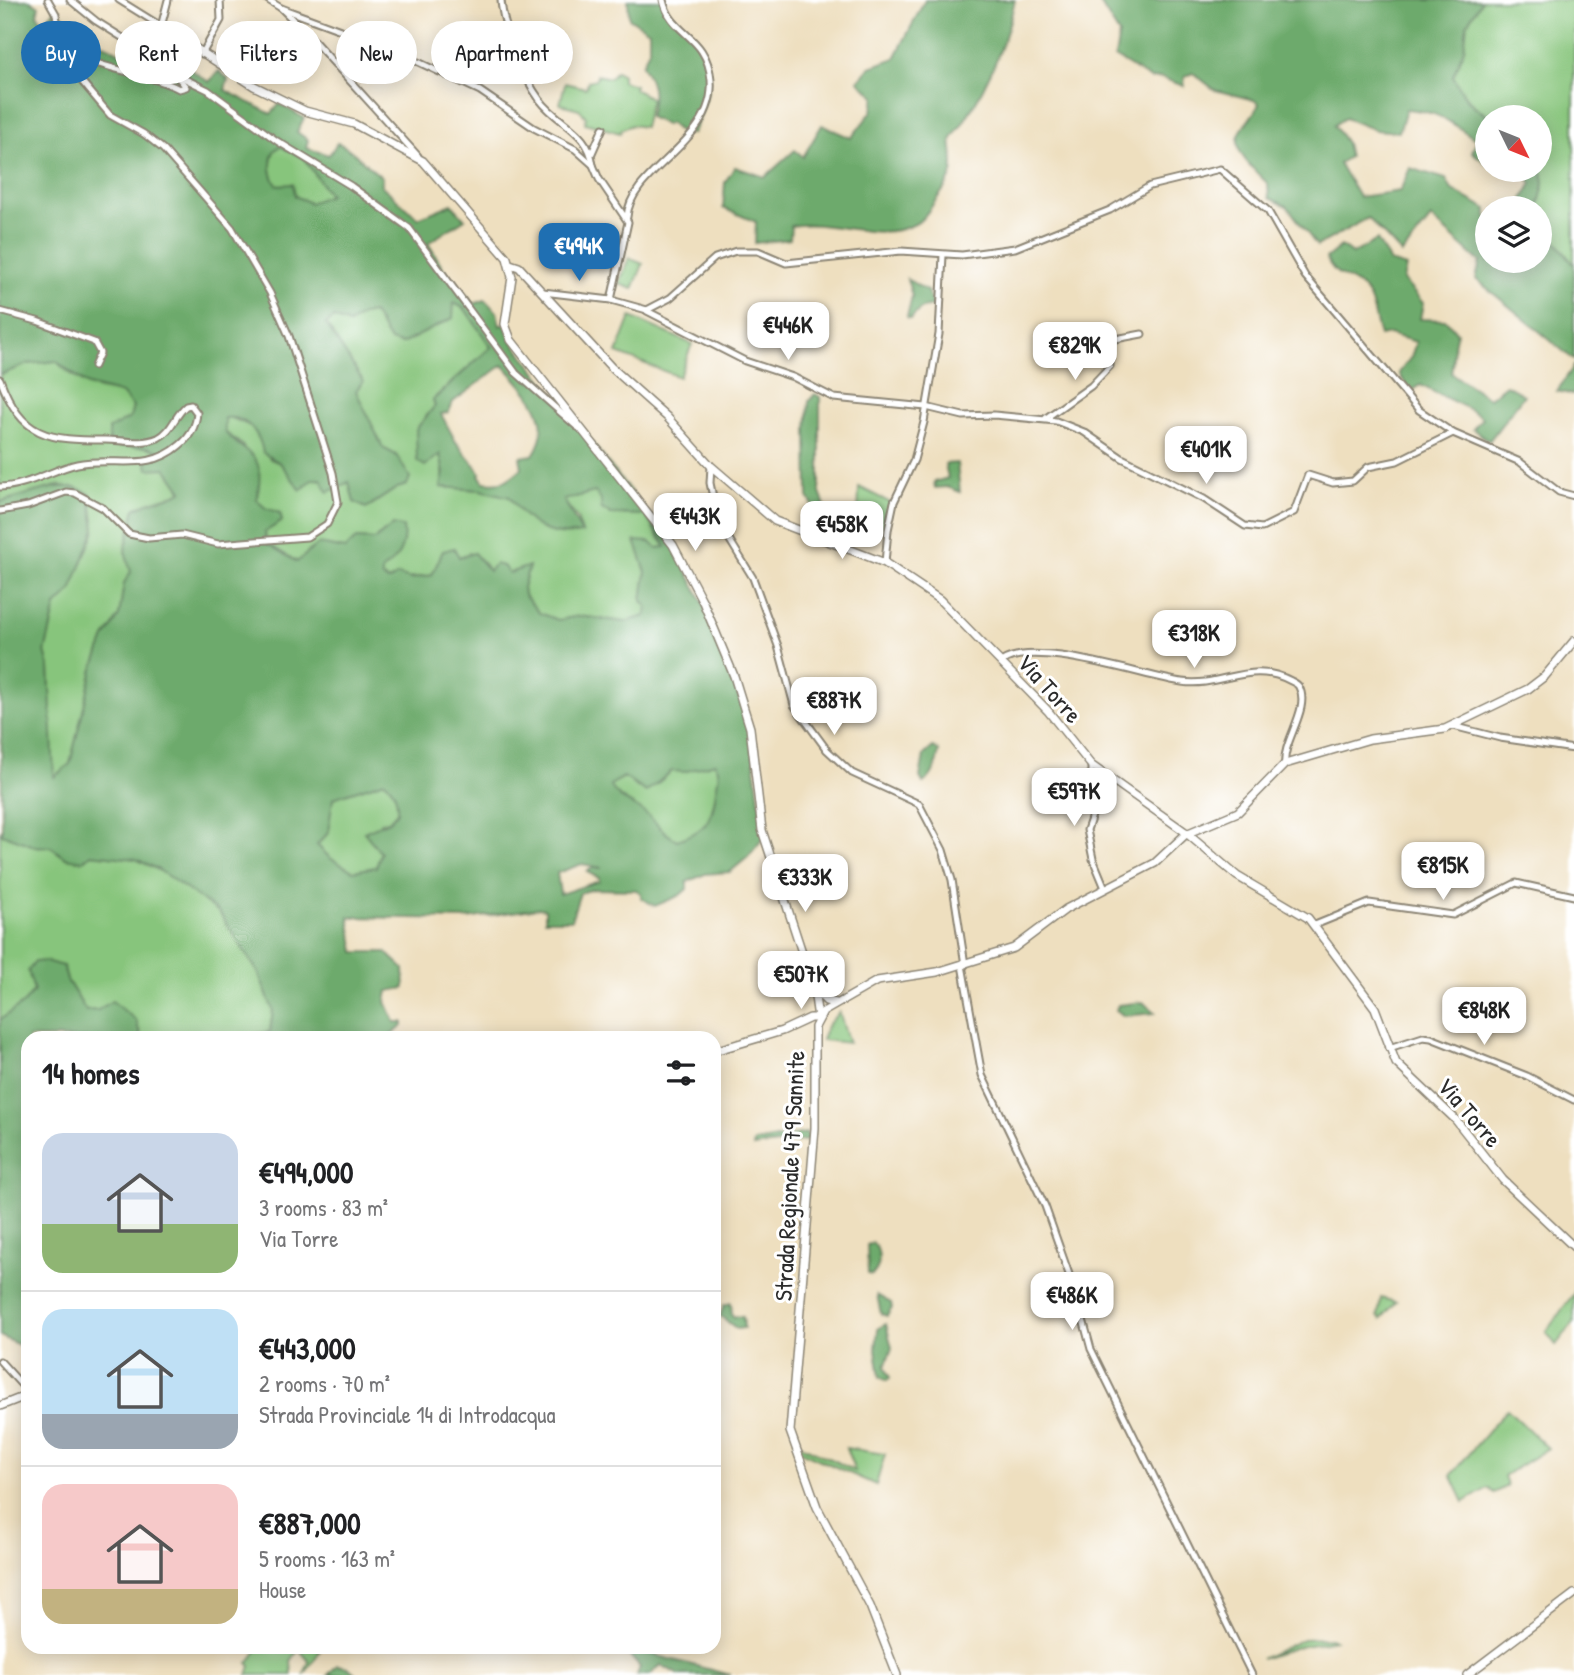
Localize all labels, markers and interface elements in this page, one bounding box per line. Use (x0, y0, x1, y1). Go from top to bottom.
chip: Buy (21, 21, 101, 84)
chip: Rent (115, 21, 202, 84)
chip: Filters (216, 21, 322, 84)
chip: New (336, 21, 417, 84)
chip: Apartment (431, 21, 573, 84)
north arrow (1475, 105, 1552, 182)
map controls (1475, 105, 1552, 273)
button: layers (1475, 196, 1552, 273)
pin: €494K (530, 224, 628, 283)
text: €494K (555, 230, 603, 261)
pin: €446K (739, 302, 837, 362)
text: €446K (763, 309, 813, 340)
pin: €829K (1026, 322, 1124, 382)
text: €829K (1049, 329, 1101, 360)
pin: €401K (1157, 426, 1255, 486)
text: €401K (1181, 433, 1231, 464)
pin: €443K (646, 494, 744, 553)
text: €443K (670, 500, 720, 531)
pin: €458K (793, 502, 891, 561)
text: €458K (816, 508, 868, 539)
pin: €318K (1145, 610, 1243, 670)
text: €318K (1168, 617, 1220, 648)
street label: Via Torre (1010, 647, 1090, 730)
pin: €887K (785, 678, 883, 737)
text: €887K (807, 684, 861, 715)
pin: €597K (1025, 768, 1123, 828)
text: €597K (1048, 775, 1100, 806)
pin: €815K (1394, 842, 1492, 902)
text: €815K (1417, 849, 1469, 880)
pin: €333K (756, 855, 854, 914)
text: €333K (778, 861, 832, 892)
pin: €507K (752, 951, 850, 1011)
text: €507K (774, 958, 828, 989)
pin: €848K (1435, 988, 1533, 1047)
text: €848K (1458, 994, 1510, 1025)
street label: Strada Regionale 479 Sannite (766, 1050, 812, 1302)
text: 14 homes (42, 1053, 140, 1093)
icon: filters (662, 1054, 700, 1092)
street label: Via Torre (1431, 1070, 1510, 1154)
text: €494,000 (259, 1152, 353, 1192)
icon: home (98, 1161, 182, 1245)
text: 3 rooms · 83 m² (259, 1192, 388, 1223)
text: Via Torre (259, 1223, 338, 1254)
pin: €486K (1023, 1272, 1121, 1332)
text: €486K (1047, 1279, 1097, 1310)
text: €443,000 (259, 1328, 356, 1368)
icon: home (98, 1337, 182, 1421)
text: 2 rooms · 70 m² (259, 1368, 390, 1399)
text: Strada Provinciale 14 di Introdacqua (259, 1399, 556, 1430)
text: €887,000 (259, 1503, 361, 1543)
icon: home (98, 1512, 182, 1596)
text: 5 rooms · 163 m² (259, 1543, 395, 1574)
text: House (259, 1574, 306, 1605)

